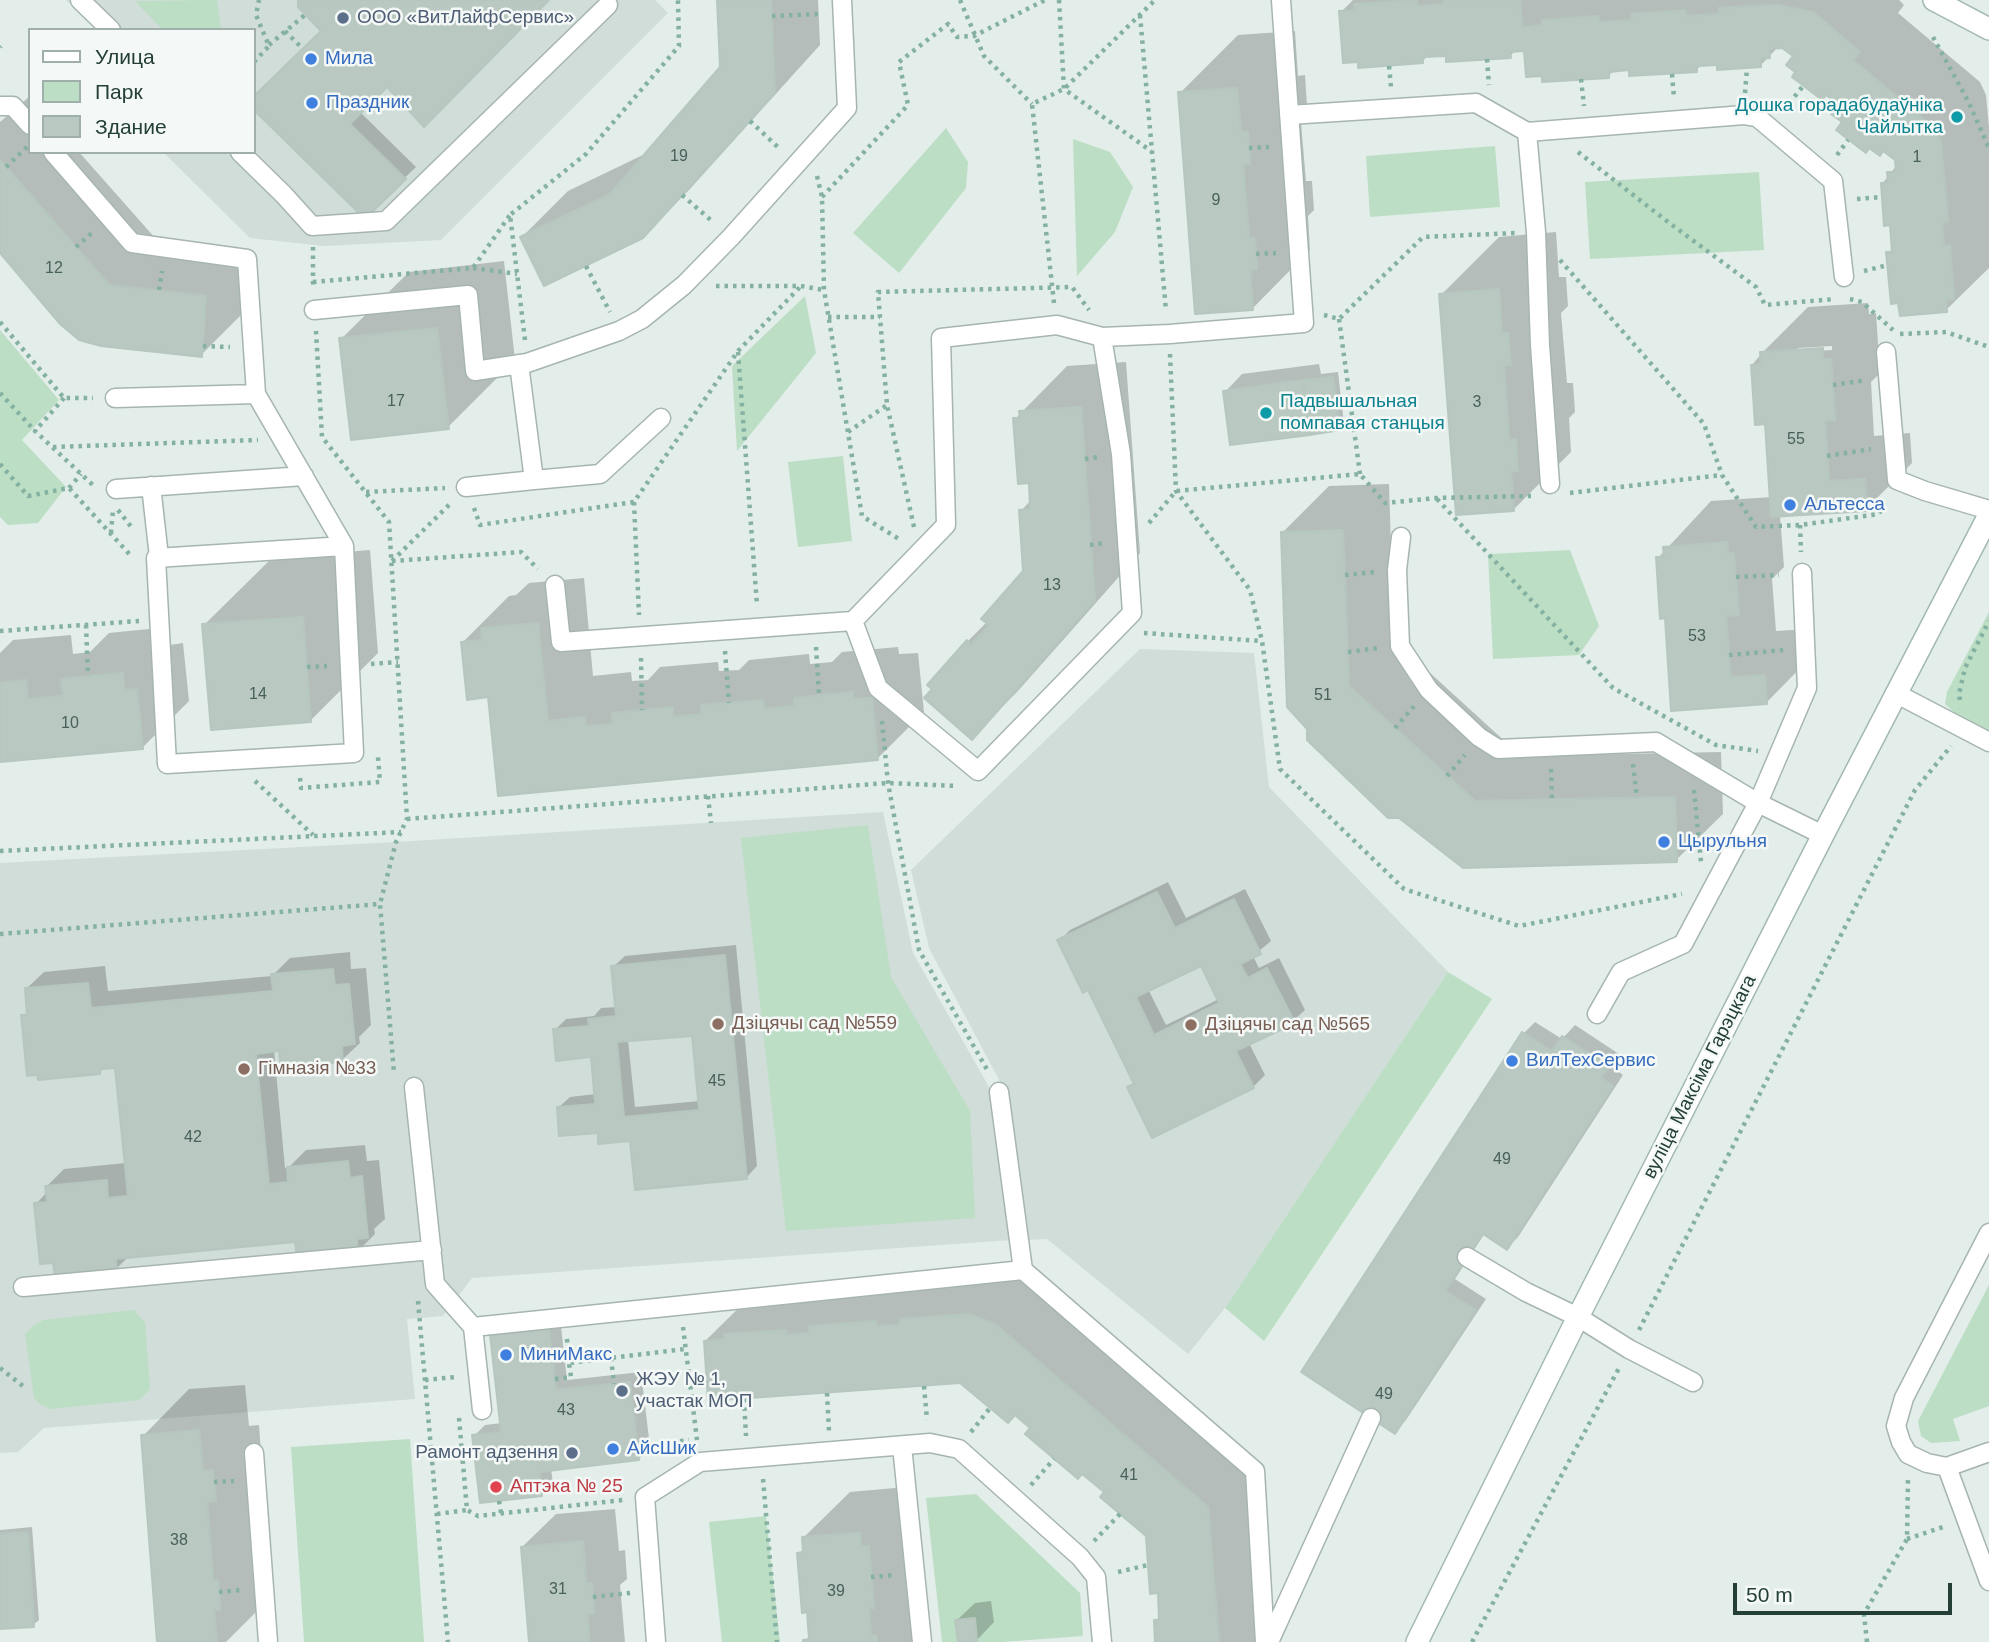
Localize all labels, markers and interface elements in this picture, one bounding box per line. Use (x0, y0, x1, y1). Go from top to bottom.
place label: ООО «ВитЛайфСервис» (357, 7, 574, 29)
marker: ООО «ВитЛайфСервис» (335, 10, 351, 26)
legend (28, 28, 256, 154)
text: Улица (95, 45, 155, 68)
place label: Мила (325, 48, 373, 70)
marker: Мила (303, 51, 319, 67)
text: Парк (95, 80, 143, 103)
place label: Праздник (326, 92, 409, 114)
marker: Праздник (304, 95, 320, 111)
place label: Дошка горадабудаўніка Чайлытка (1735, 95, 1943, 139)
marker: Дошка горадабудаўніка Чайлытка (1949, 109, 1965, 125)
text: Здание (95, 115, 167, 138)
house number: 19 (670, 147, 688, 167)
house number: 1 (1913, 148, 1921, 168)
house number: 9 (1212, 191, 1220, 211)
house number: 12 (45, 259, 63, 279)
place label: Падвышальная помпавая станцыя (1280, 391, 1445, 435)
house number: 17 (387, 392, 405, 412)
house number: 3 (1473, 393, 1481, 413)
marker: Падвышальная помпавая станцыя (1258, 405, 1274, 421)
house number: 55 (1787, 430, 1805, 450)
place label: Альтесса (1804, 494, 1885, 516)
marker: Альтесса (1782, 497, 1798, 513)
house number: 13 (1043, 576, 1061, 596)
house number: 53 (1688, 627, 1706, 647)
house number: 14 (249, 685, 267, 705)
house number: 51 (1314, 686, 1332, 706)
house number: 10 (61, 714, 79, 734)
place label: Цырульня (1678, 831, 1767, 853)
marker: Цырульня (1656, 834, 1672, 850)
street label: вуліца Максіма Гарэцкага (1639, 971, 1761, 1183)
place label: Дзіцячы сад №559 (732, 1013, 897, 1035)
place label: Дзіцячы сад №565 (1205, 1014, 1370, 1036)
marker: Дзіцячы сад №559 (710, 1016, 726, 1032)
marker: Дзіцячы сад №565 (1183, 1017, 1199, 1033)
place label: ВилТехСервис (1526, 1050, 1656, 1072)
marker: ВилТехСервис (1504, 1053, 1520, 1069)
place label: Гімназія №33 (258, 1058, 376, 1080)
marker: Гімназія №33 (236, 1061, 252, 1077)
house number: 45 (708, 1072, 726, 1092)
house number: 42 (184, 1128, 202, 1148)
house number: 49 (1493, 1150, 1511, 1170)
place label: МиниМакс (520, 1344, 612, 1366)
marker: МиниМакс (498, 1347, 514, 1363)
place label: ЖЭУ № 1, участак МОП (636, 1369, 752, 1413)
marker: ЖЭУ № 1, участак МОП (614, 1383, 630, 1399)
house number: 49 (1375, 1385, 1393, 1405)
house number: 43 (557, 1401, 575, 1421)
place label: АйсШик (627, 1438, 696, 1460)
marker: АйсШик (605, 1441, 621, 1457)
place label: Рамонт адзення (415, 1442, 558, 1464)
marker: Рамонт адзення (564, 1445, 580, 1461)
house number: 41 (1120, 1466, 1138, 1486)
place label: Аптэка № 25 (510, 1476, 623, 1498)
marker: Аптэка № 25 (488, 1479, 504, 1495)
house number: 38 (170, 1531, 188, 1551)
scale bar (1737, 1568, 1956, 1612)
house number: 31 (549, 1580, 567, 1600)
house number: 39 (827, 1582, 845, 1602)
text: 50 m (1746, 1583, 1793, 1606)

